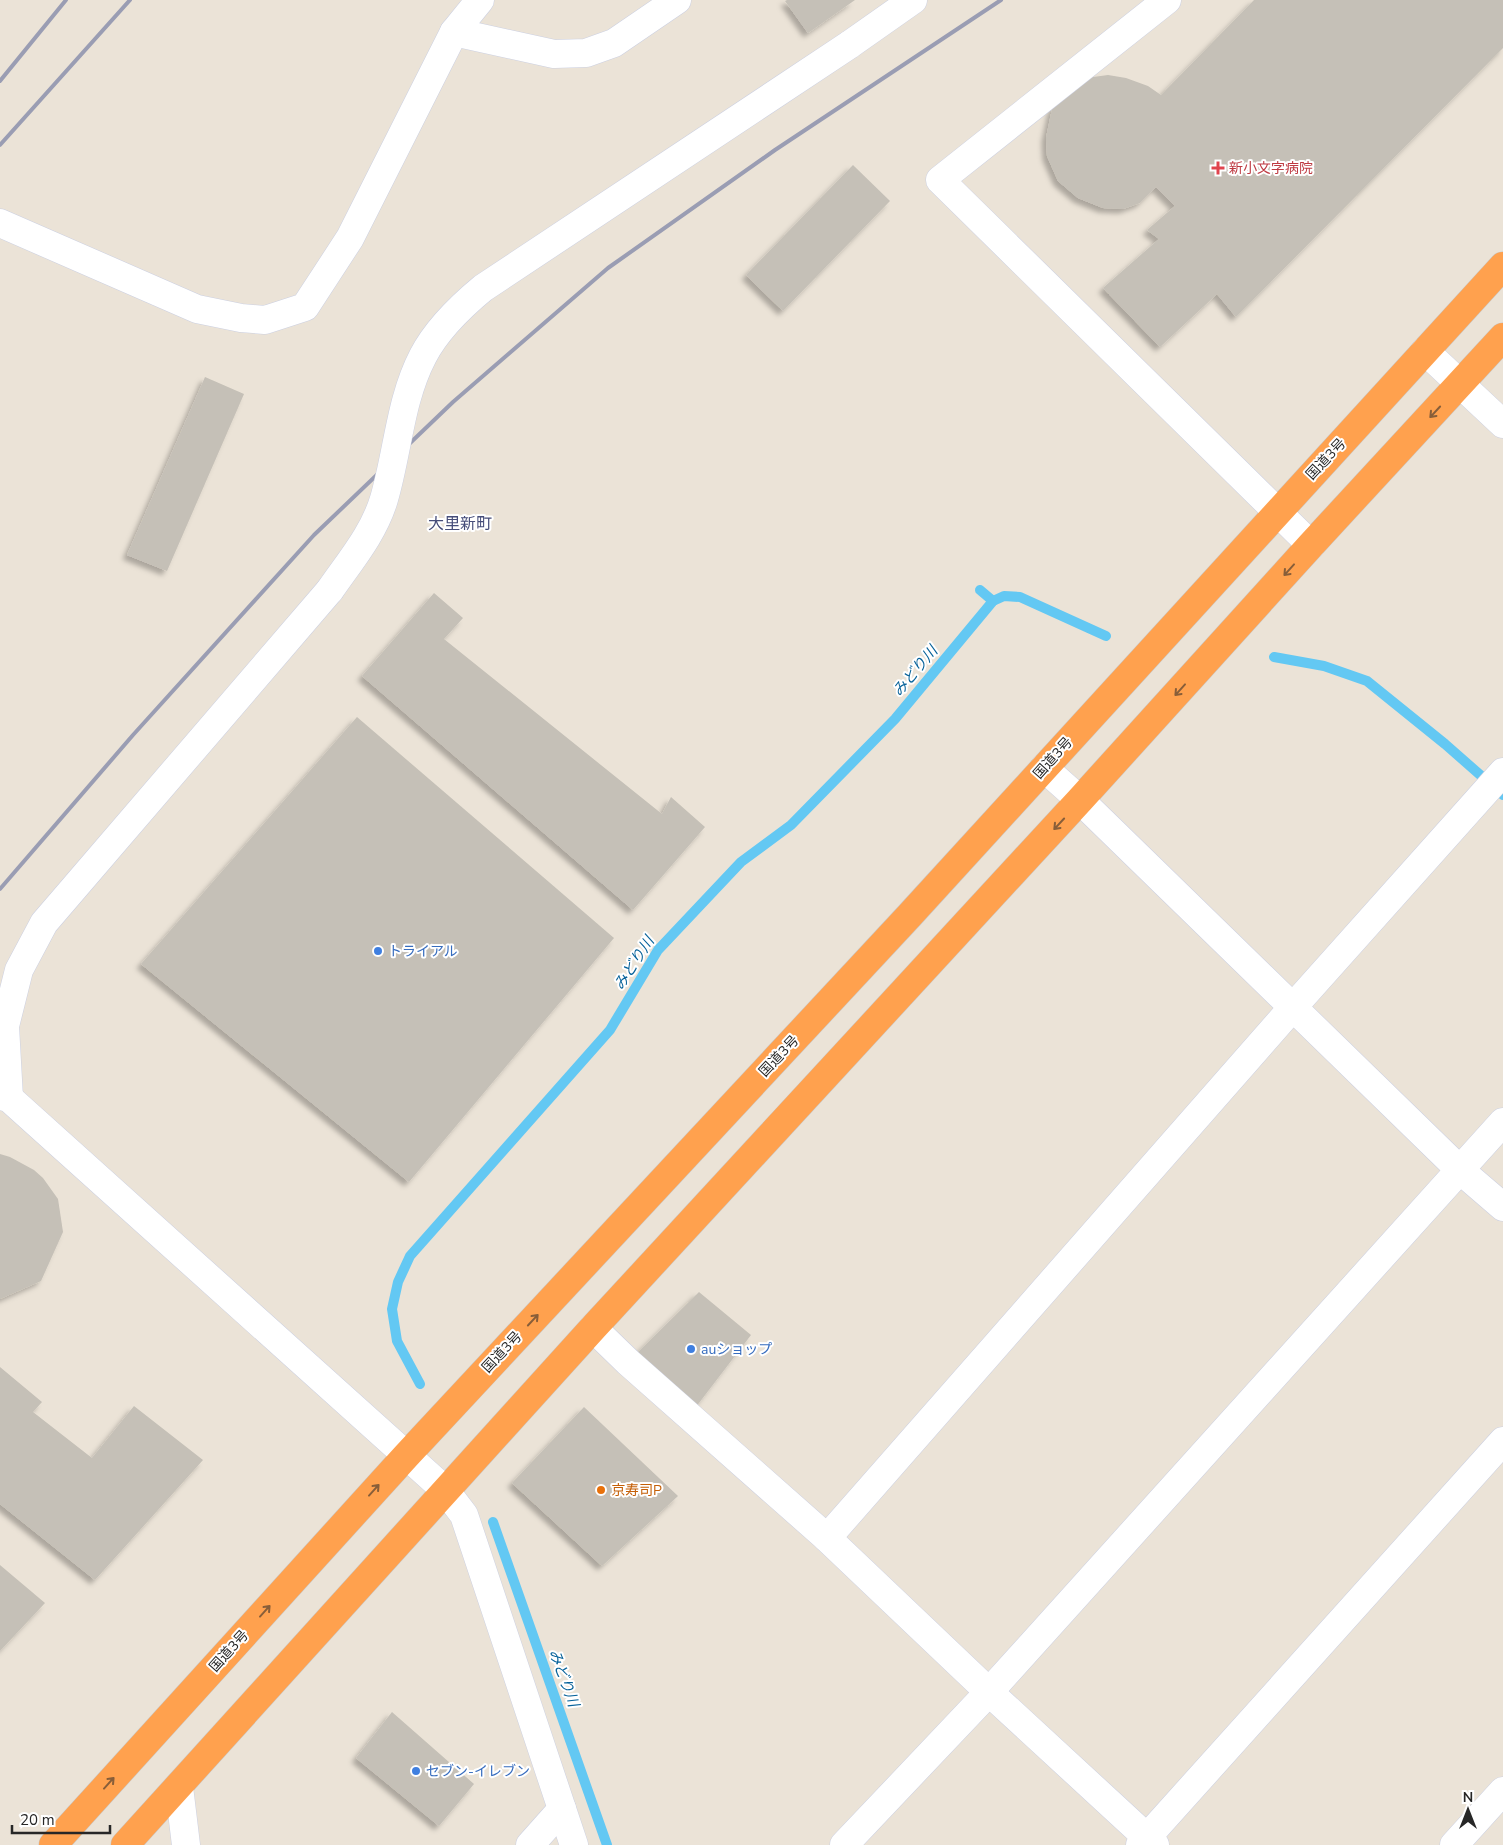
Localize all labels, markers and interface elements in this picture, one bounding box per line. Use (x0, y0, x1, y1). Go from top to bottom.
place label: 新小文字病院 (1229, 159, 1313, 178)
marker: 新小文字病院 (1211, 161, 1225, 175)
one-way arrow (1429, 405, 1441, 418)
street label: 国道3号 (1302, 434, 1350, 484)
district label: 大里新町 (428, 513, 492, 535)
one-way arrow (1283, 563, 1295, 576)
water label: みどり川 (888, 640, 943, 700)
one-way arrow (1174, 684, 1186, 697)
street label: 国道3号 (1029, 733, 1077, 783)
one-way arrow (1053, 817, 1065, 830)
water label: みどり川 (609, 931, 660, 994)
place label: トライアル (388, 942, 458, 961)
marker: トライアル (372, 945, 384, 957)
street label: 国道3号 (755, 1031, 803, 1081)
one-way arrow (526, 1314, 538, 1327)
street label: 国道3号 (478, 1327, 526, 1377)
place label: auショップ (701, 1340, 772, 1359)
marker: auショップ (685, 1343, 697, 1355)
place label: 京寿司P (611, 1481, 662, 1500)
one-way arrow (368, 1484, 380, 1497)
marker: 京寿司P (595, 1484, 607, 1496)
one-way arrow (259, 1604, 271, 1617)
street label: 国道3号 (205, 1626, 253, 1676)
water label: みどり川 (544, 1646, 584, 1711)
place label: セブン-イレブン (426, 1762, 530, 1781)
marker: セブン-イレブン (410, 1765, 422, 1777)
one-way arrow (103, 1776, 115, 1789)
north arrow (1443, 1785, 1493, 1835)
text: N (1463, 1788, 1473, 1807)
scale bar (12, 1802, 110, 1834)
text: 20 m (20, 1810, 55, 1830)

